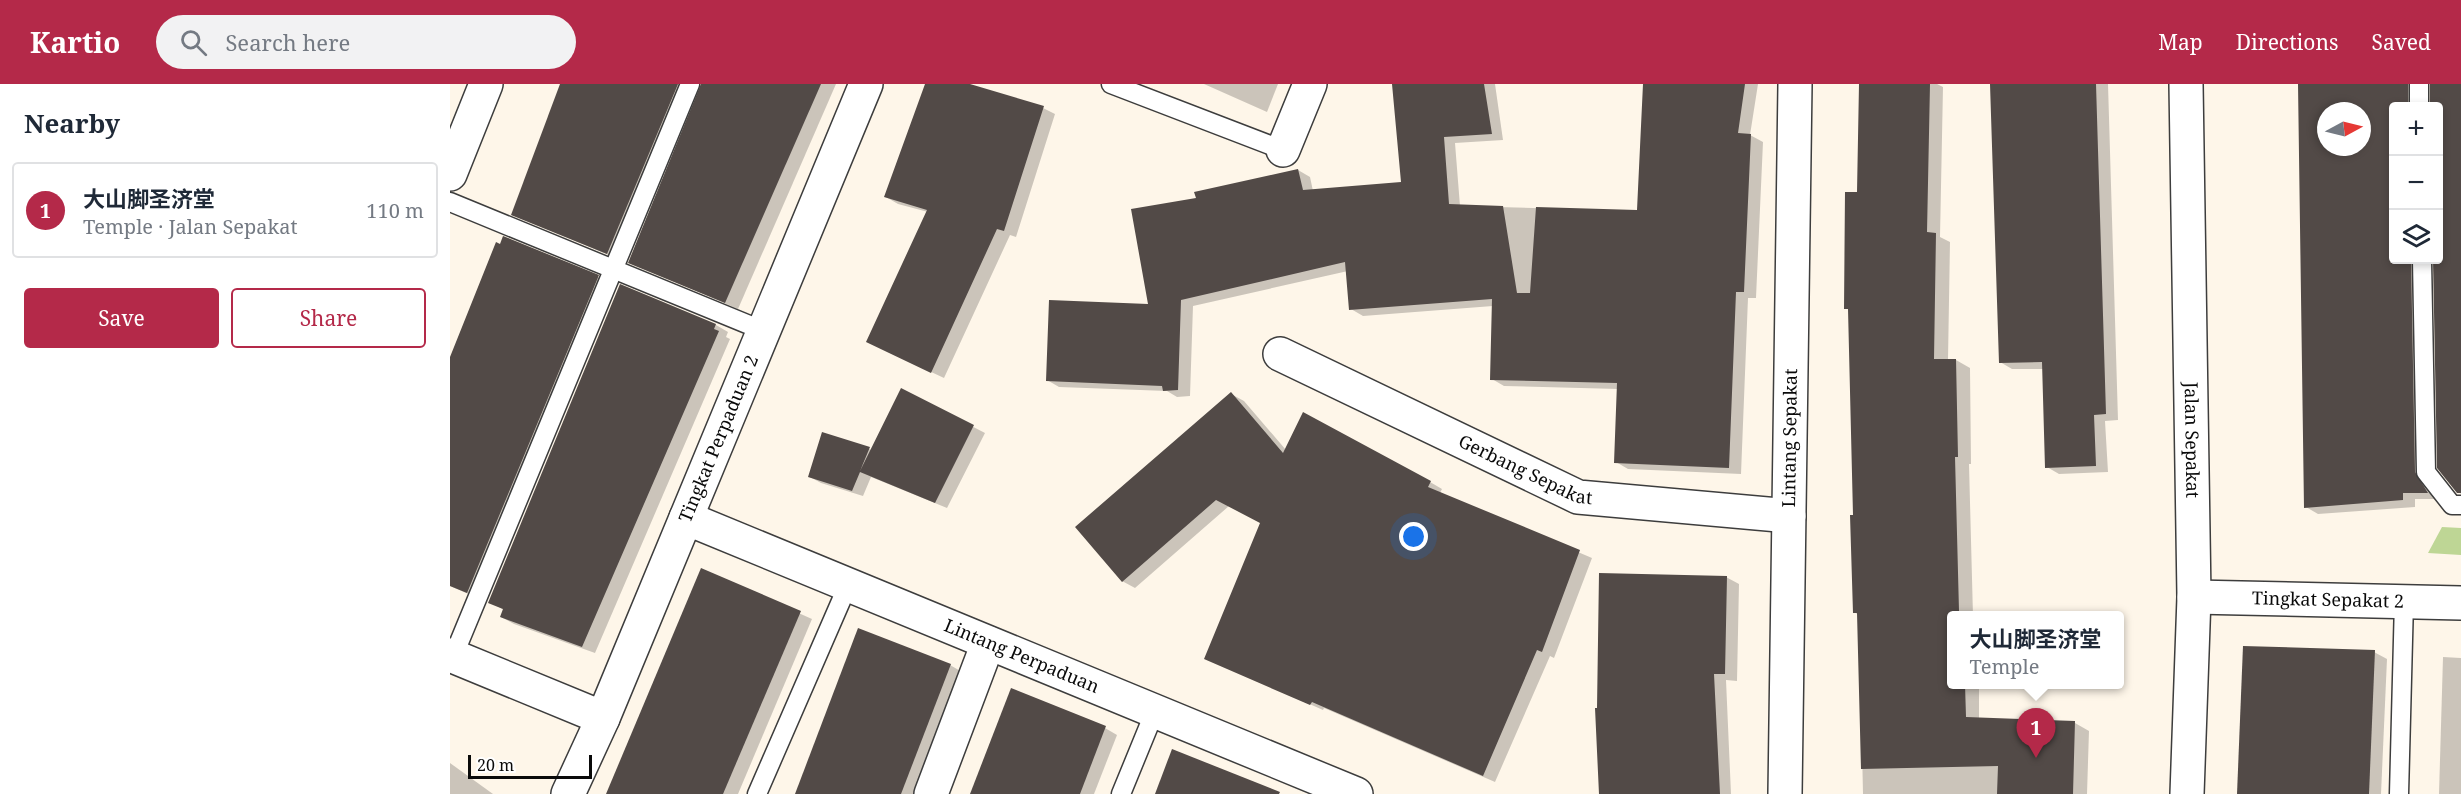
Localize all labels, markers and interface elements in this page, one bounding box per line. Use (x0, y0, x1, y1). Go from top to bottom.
search box (156, 15, 576, 69)
text: Kartio (30, 23, 120, 61)
icon: search (177, 26, 210, 59)
text: Search here (225, 27, 350, 57)
text: Map (2158, 28, 2203, 56)
text: Directions (2236, 28, 2338, 56)
text: Saved (2371, 28, 2431, 56)
north arrow (2317, 102, 2371, 156)
map controls (2389, 102, 2443, 264)
button: + (2389, 102, 2443, 156)
text: Nearby (24, 105, 120, 141)
button: − (2389, 156, 2443, 210)
text: 大山脚圣济堂 (83, 183, 215, 213)
text: 1 (40, 197, 51, 224)
text: 110 m (366, 197, 424, 224)
button: layers (2389, 210, 2443, 264)
text: Temple · Jalan Sepakat (83, 213, 298, 240)
button: Save (24, 288, 219, 348)
button: Share (231, 288, 426, 348)
street label: Tingkat Perpaduan 2 (673, 351, 763, 526)
street label: Lintang Sepakat (1776, 368, 1802, 508)
street label: Jalan Sepakat (2180, 381, 2205, 498)
street label: Gerbang Sepakat (1455, 428, 1593, 509)
your location (1399, 522, 1428, 551)
street label: Tingkat Sepakat 2 (2252, 585, 2404, 613)
popup (1947, 611, 2124, 689)
street label: Lintang Perpaduan (941, 613, 1103, 698)
text: 大山脚圣济堂 (1969, 623, 2102, 653)
text: Temple (1969, 653, 2040, 680)
pin: 1 (2016, 708, 2056, 758)
scale bar (468, 752, 592, 780)
text: 20 m (477, 754, 514, 776)

